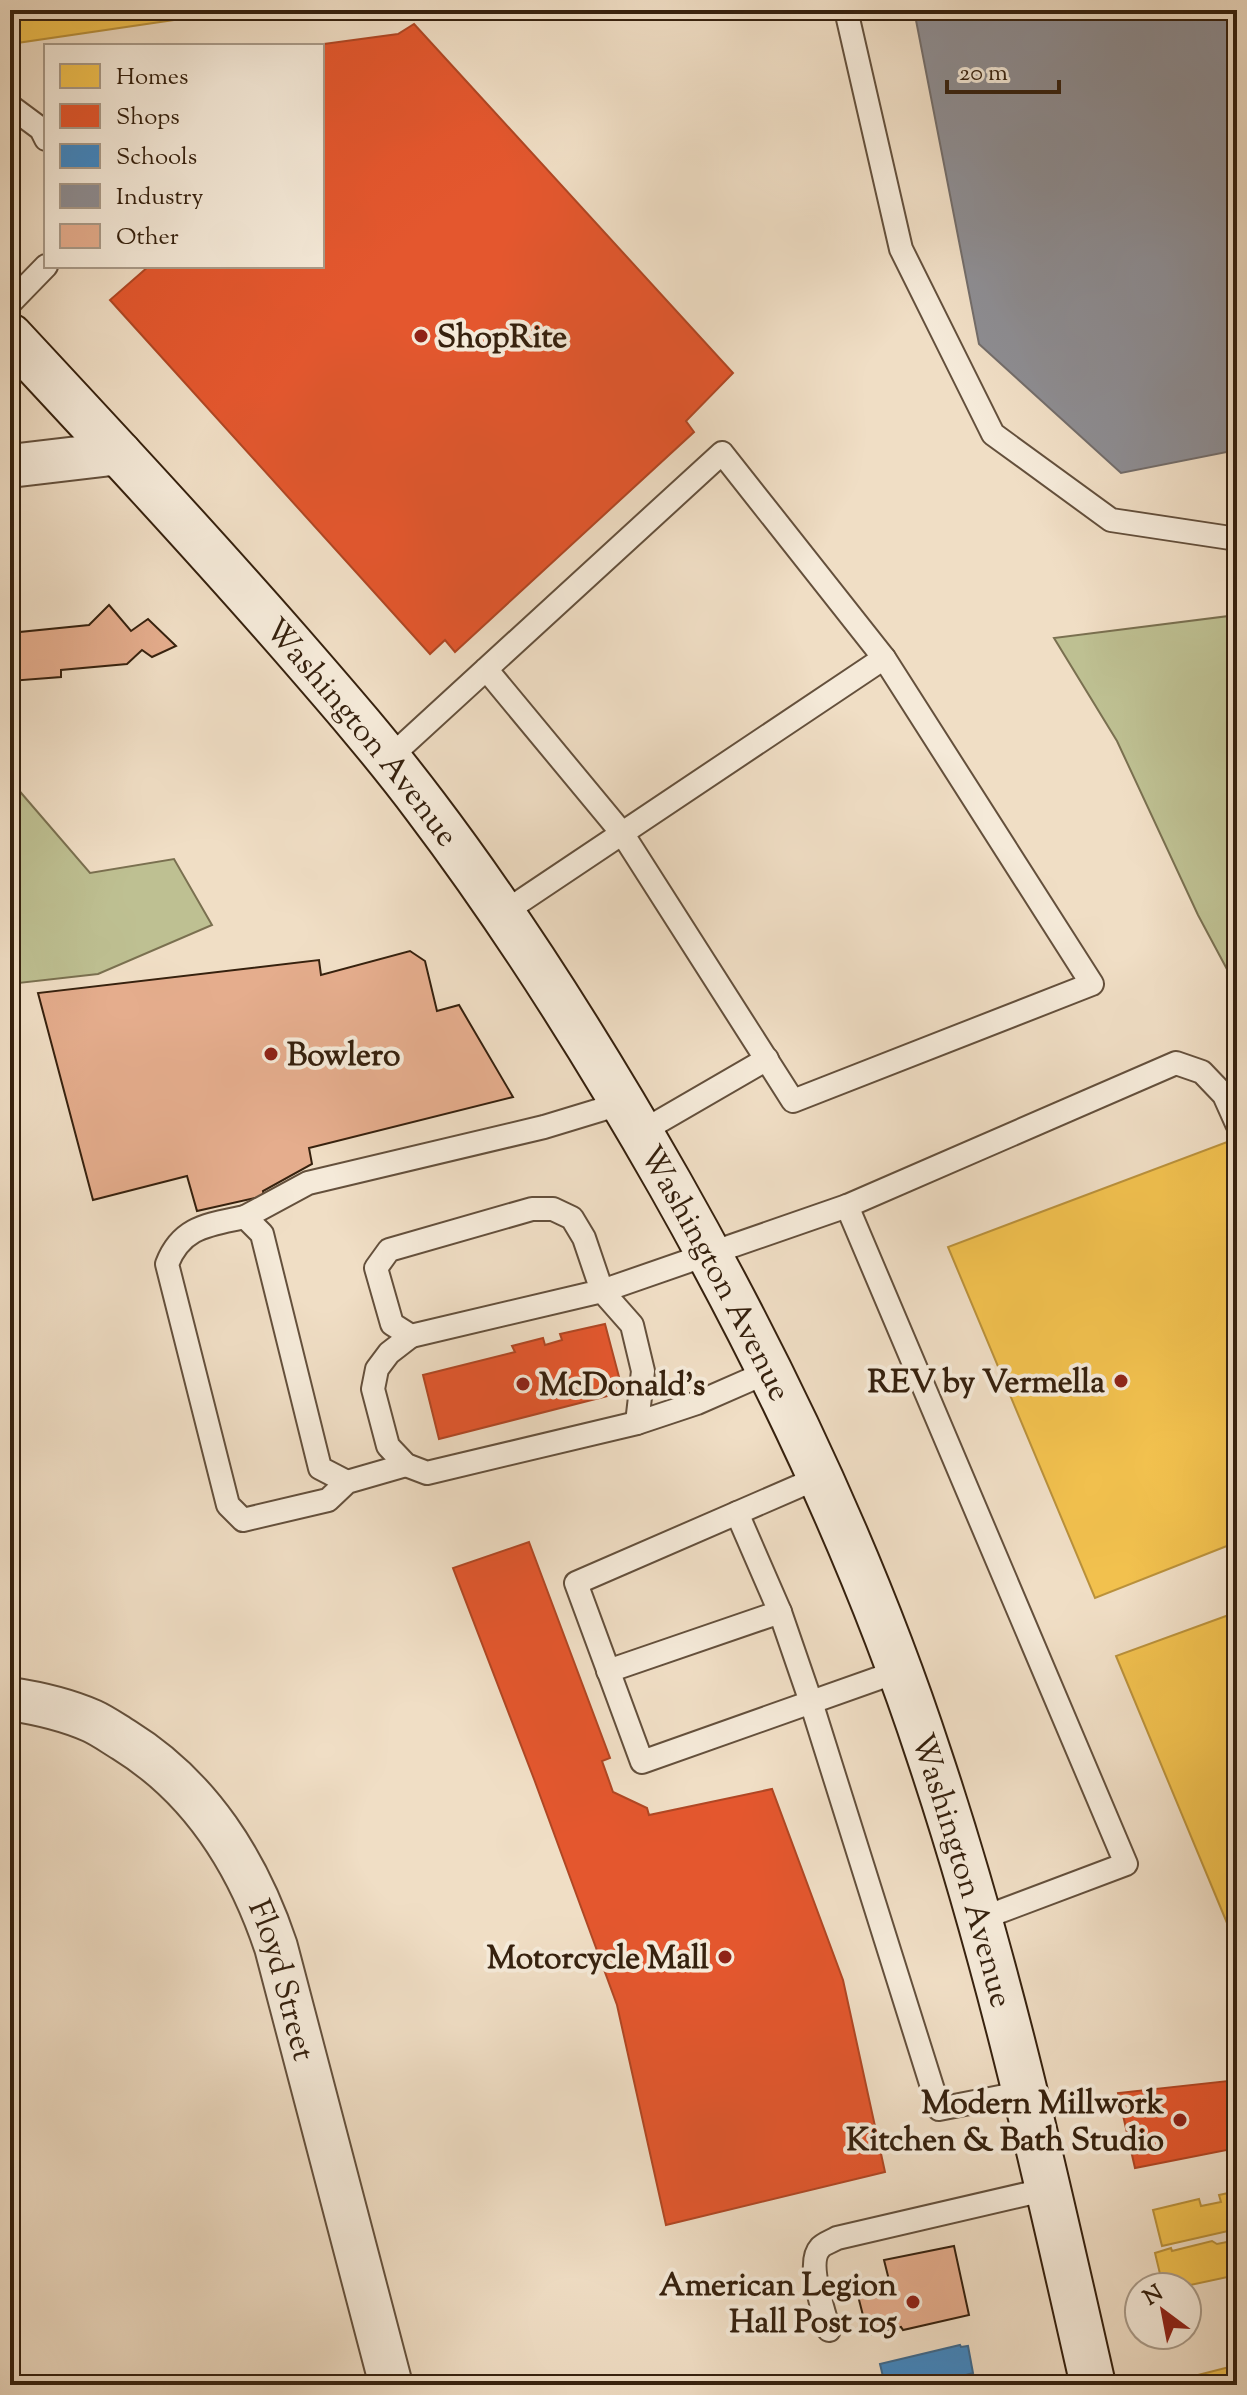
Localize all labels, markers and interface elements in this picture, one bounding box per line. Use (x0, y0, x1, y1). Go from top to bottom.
legend (44, 44, 324, 268)
scale bar (947, 44, 1059, 94)
text: 20 m (959, 57, 1008, 91)
text: Homes (116, 61, 188, 95)
text: Shops (116, 101, 180, 135)
text: Schools (116, 141, 197, 175)
text: Industry (116, 181, 204, 215)
text: Other (116, 221, 179, 255)
place label: ShopRite (437, 316, 567, 362)
marker: ShopRite (412, 327, 430, 345)
street label: Washington Avenue (252, 609, 468, 857)
place label: Bowlero (287, 1034, 401, 1080)
marker: Bowlero (262, 1045, 280, 1063)
street label: Washington Avenue (627, 1138, 801, 1410)
place label: REV by Vermella (868, 1361, 1105, 1407)
place label: McDonald's (539, 1364, 705, 1410)
marker: REV by Vermella (1112, 1372, 1130, 1390)
marker: McDonald's (514, 1375, 532, 1393)
street label: Washington Avenue (897, 1728, 1022, 2013)
street label: Floyd Street (234, 1893, 325, 2066)
place label: Motorcycle Mall (487, 1937, 709, 1983)
marker: Motorcycle Mall (716, 1948, 734, 1966)
place label: Modern Millwork Kitchen & Bath Studio (846, 2082, 1165, 2165)
marker: Modern Millwork Kitchen & Bath Studio (1171, 2111, 1189, 2129)
place label: American Legion Hall Post 105 (659, 2264, 897, 2347)
north arrow (1123, 2271, 1203, 2351)
text: N (1138, 2278, 1170, 2315)
marker: American Legion Hall Post 105 (904, 2293, 922, 2311)

